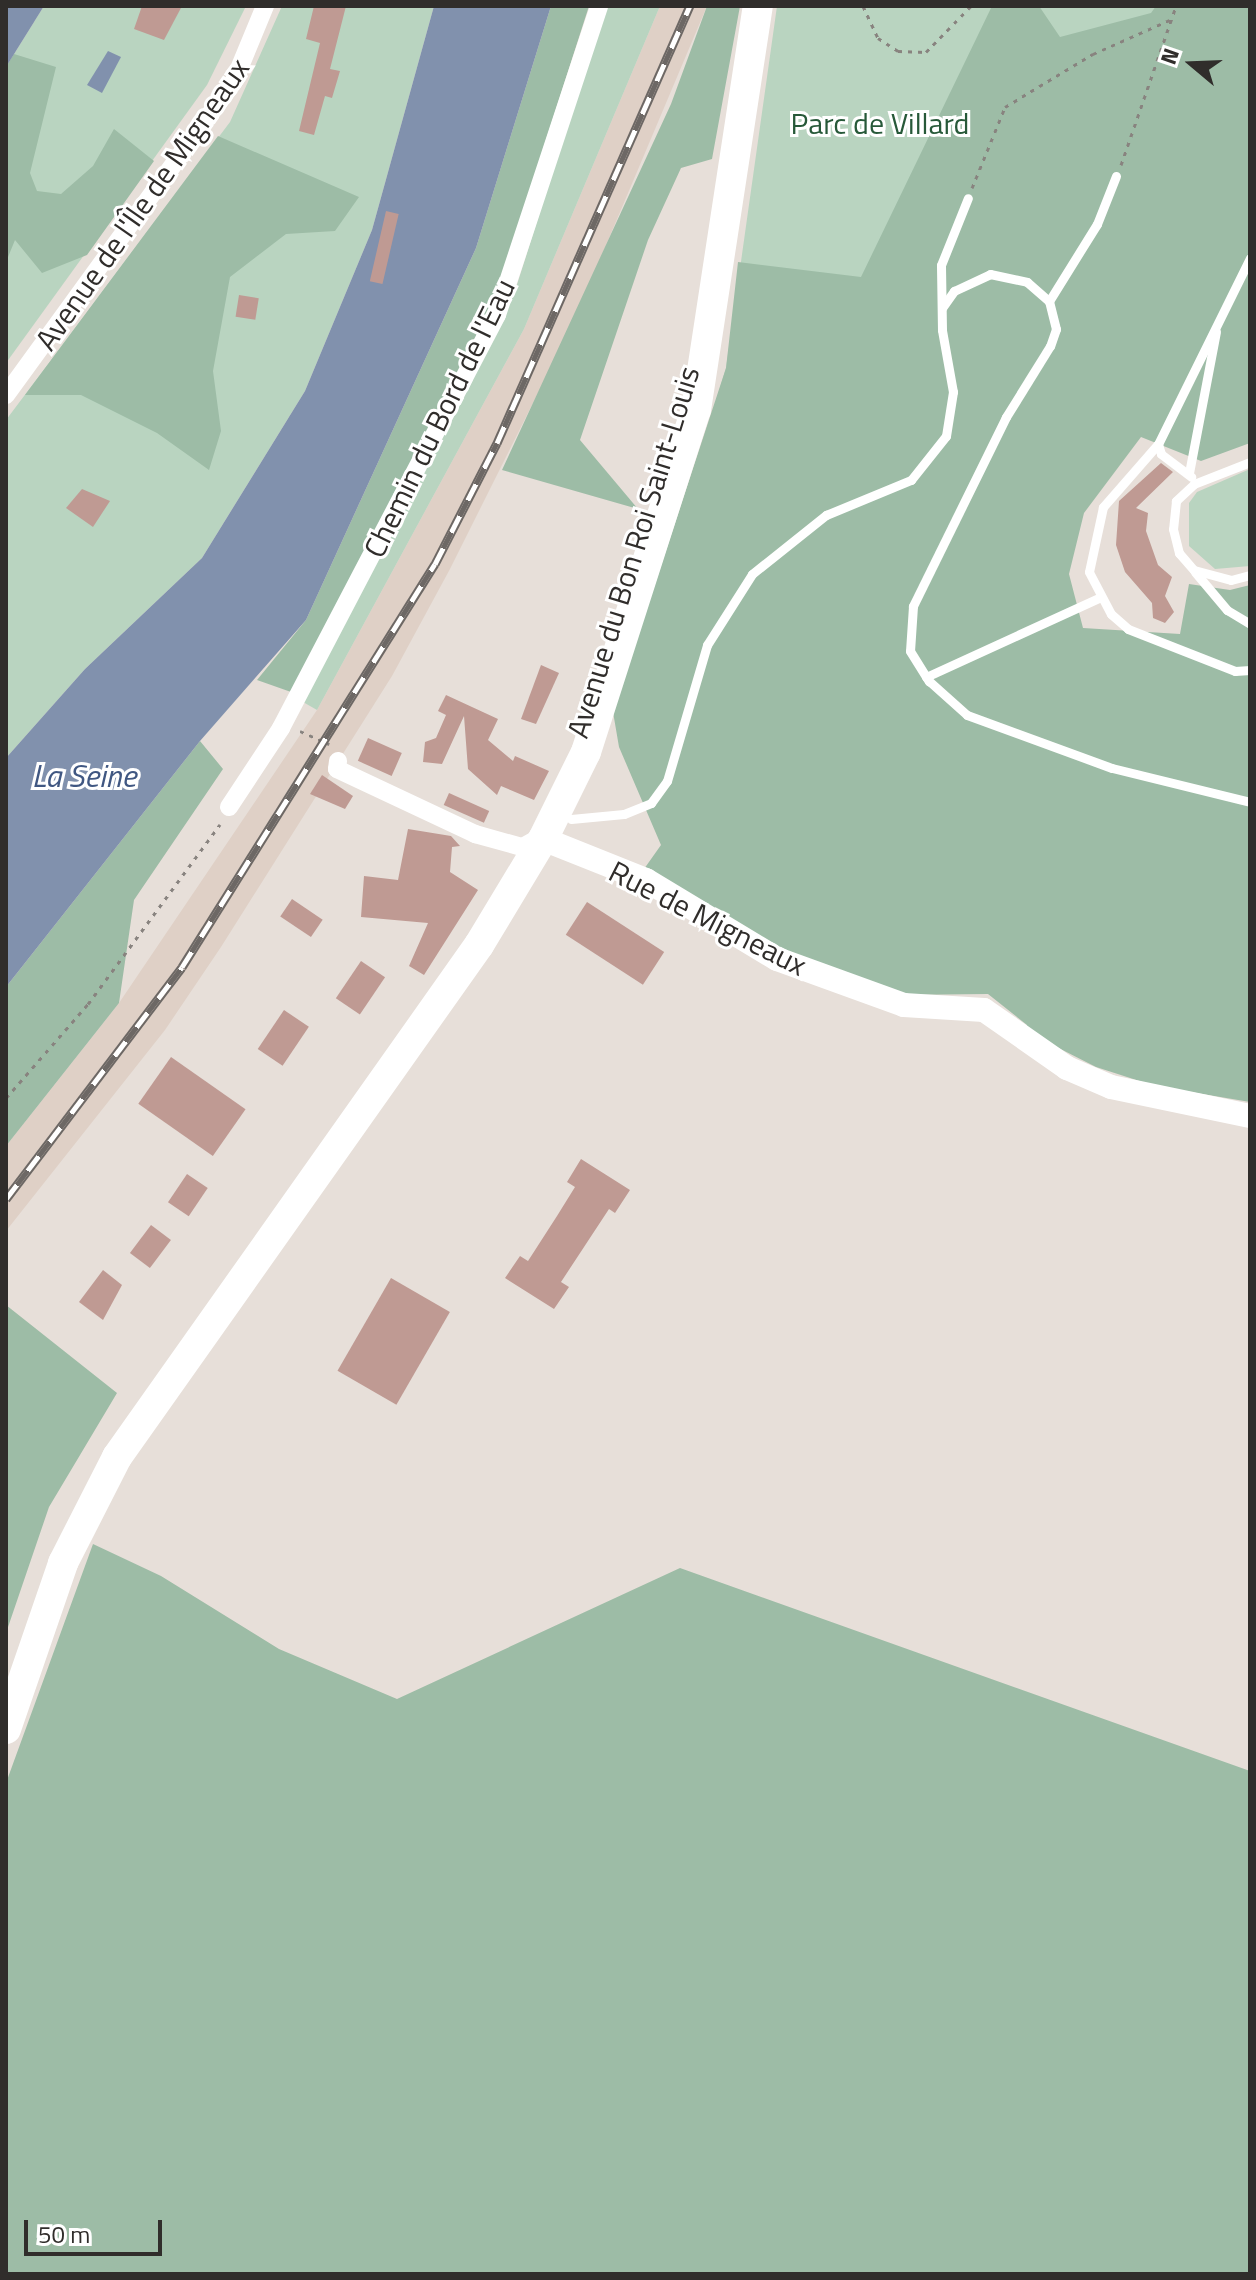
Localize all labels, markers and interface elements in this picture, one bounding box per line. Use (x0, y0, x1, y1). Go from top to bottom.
north arrow (1152, 24, 1232, 104)
text: N (1151, 43, 1188, 69)
street label: Avenue de l'Île de Migneaux (27, 51, 257, 357)
park label: Parc de Villard (791, 105, 969, 141)
street label: Chemin du Bord de l'Eau (356, 273, 522, 563)
street label: Avenue du Bon Roi Saint-Louis (559, 362, 707, 742)
water label: La Seine (32, 756, 136, 794)
street label: Rue de Migneaux (603, 853, 813, 983)
scale bar (28, 2204, 166, 2254)
text: 50 m (38, 2216, 90, 2252)

